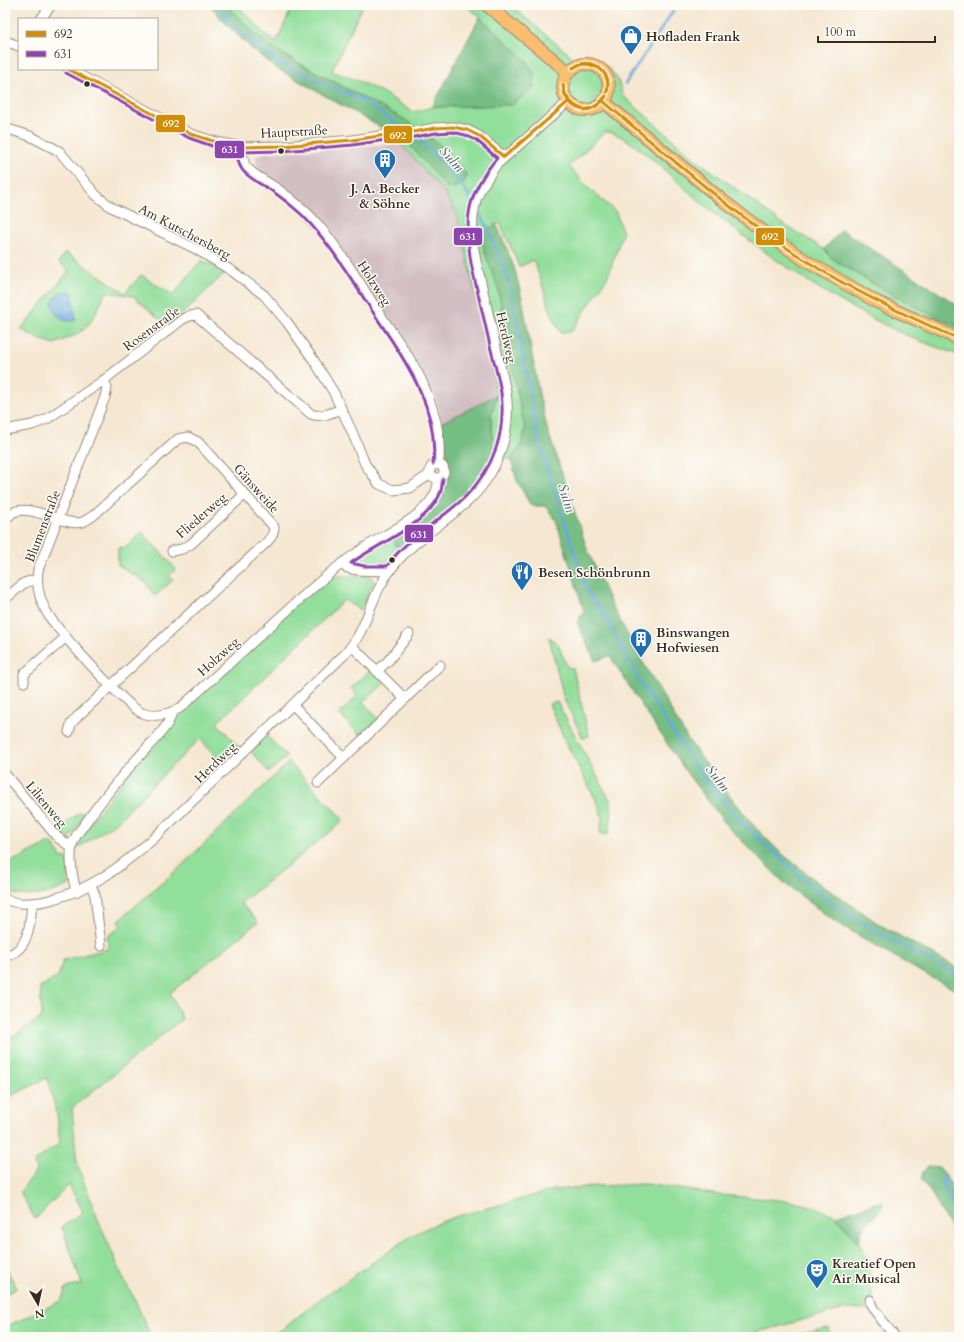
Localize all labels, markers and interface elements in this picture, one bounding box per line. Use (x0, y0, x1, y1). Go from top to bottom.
legend (18, 18, 158, 70)
scale bar (818, 18, 935, 44)
shop icon: Hofladen Frank (618, 23, 644, 56)
text: 100 m (824, 24, 857, 40)
text: 692 (54, 26, 72, 42)
place label: Hofladen Frank (646, 28, 741, 46)
text: 631 (54, 46, 72, 62)
unlabelled marker (82, 79, 92, 89)
line badge: 692 (155, 114, 186, 133)
text: 692 (163, 116, 180, 131)
street label: Hauptstraße (260, 121, 328, 143)
line badge: 692 (383, 125, 413, 144)
text: 692 (390, 128, 407, 143)
line badge: 631 (214, 140, 245, 159)
text: 631 (222, 142, 238, 157)
water label: Sulm (435, 142, 469, 177)
unlabelled marker (276, 146, 286, 156)
building icon: J. A. Becker & Söhne (372, 147, 398, 180)
place label: J. A. Becker & Söhne (349, 180, 420, 213)
street label: Am Kutschersberg (135, 200, 234, 264)
line badge: 631 (453, 227, 483, 246)
line badge: 692 (755, 227, 785, 246)
text: 631 (460, 229, 476, 244)
text: 692 (762, 229, 779, 244)
street label: Holzweg (353, 257, 396, 310)
street label: Rosenstraße (120, 302, 184, 356)
street label: Herdweg (491, 310, 521, 365)
street label: Gänsweide (229, 460, 283, 517)
water label: Sulm (553, 481, 580, 515)
street label: Blumenstraße (21, 488, 65, 565)
street label: Fliederweg (173, 488, 231, 543)
line badge: 631 (404, 524, 434, 543)
text: 631 (411, 527, 427, 542)
unlabelled marker (387, 555, 397, 565)
restaurant icon: Besen Schönbrunn (509, 559, 535, 592)
place label: Besen Schönbrunn (538, 564, 651, 582)
place label: Binswangen Hofwiesen (656, 624, 731, 657)
building icon: Binswangen Hofwiesen (628, 626, 654, 659)
street label: Holzweg (194, 633, 244, 680)
street label: Herdweg (191, 738, 241, 787)
water label: Sulm (701, 761, 734, 796)
street label: Lilienweg (22, 778, 71, 832)
place label: Kreatief Open Air Musical (832, 1255, 917, 1288)
theatre icon: Kreatief Open Air Musical (804, 1257, 830, 1290)
north arrow (18, 1284, 58, 1324)
text: N (33, 1305, 45, 1322)

